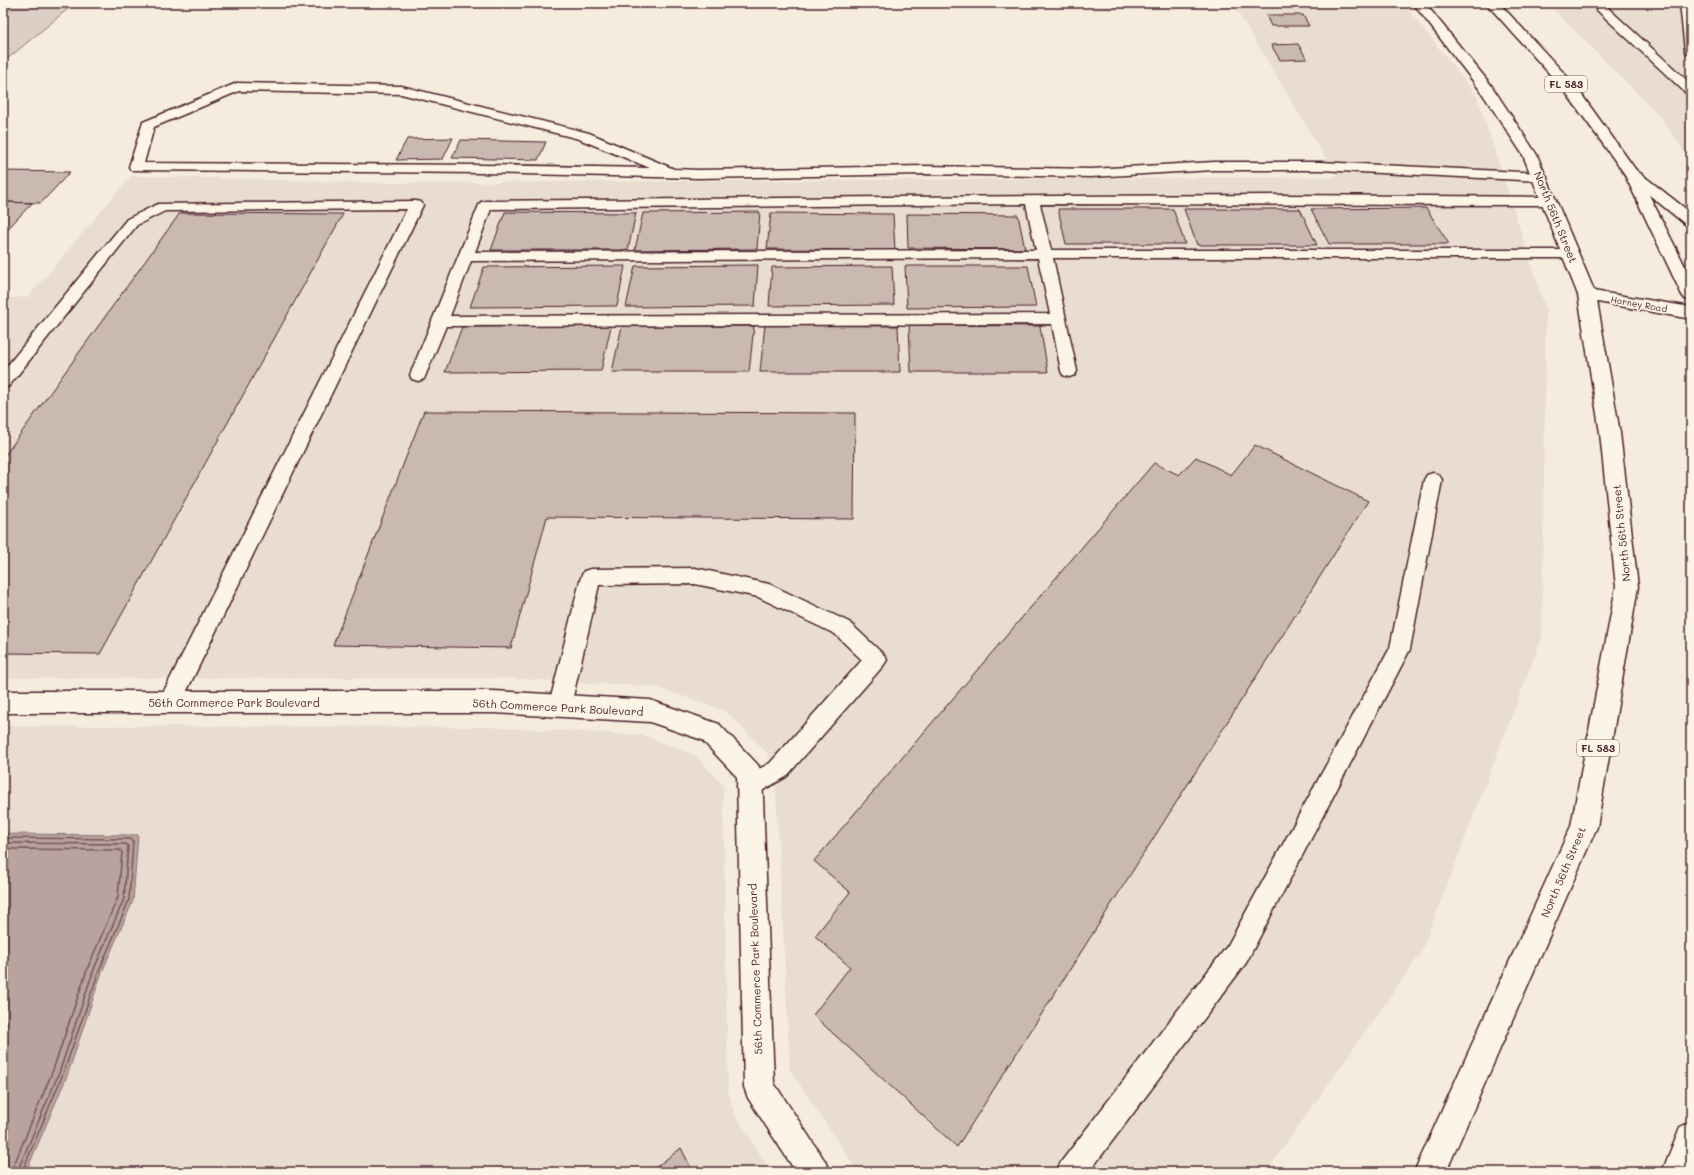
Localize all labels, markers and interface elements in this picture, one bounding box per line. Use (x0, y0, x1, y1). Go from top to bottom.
road number: FL 583 (1545, 76, 1587, 92)
street label: North 56th Street (1531, 169, 1581, 265)
street label: Harney Road (1610, 294, 1668, 314)
street label: North 56th Street (1608, 484, 1634, 582)
street label: 56th Commerce Park Boulevard (148, 695, 320, 710)
street label: 56th Commerce Park Boulevard (472, 695, 644, 719)
road number: FL 583 (1577, 740, 1619, 756)
street label: North 56th Street (1537, 824, 1589, 920)
street label: 56th Commerce Park Boulevard (745, 883, 765, 1055)

